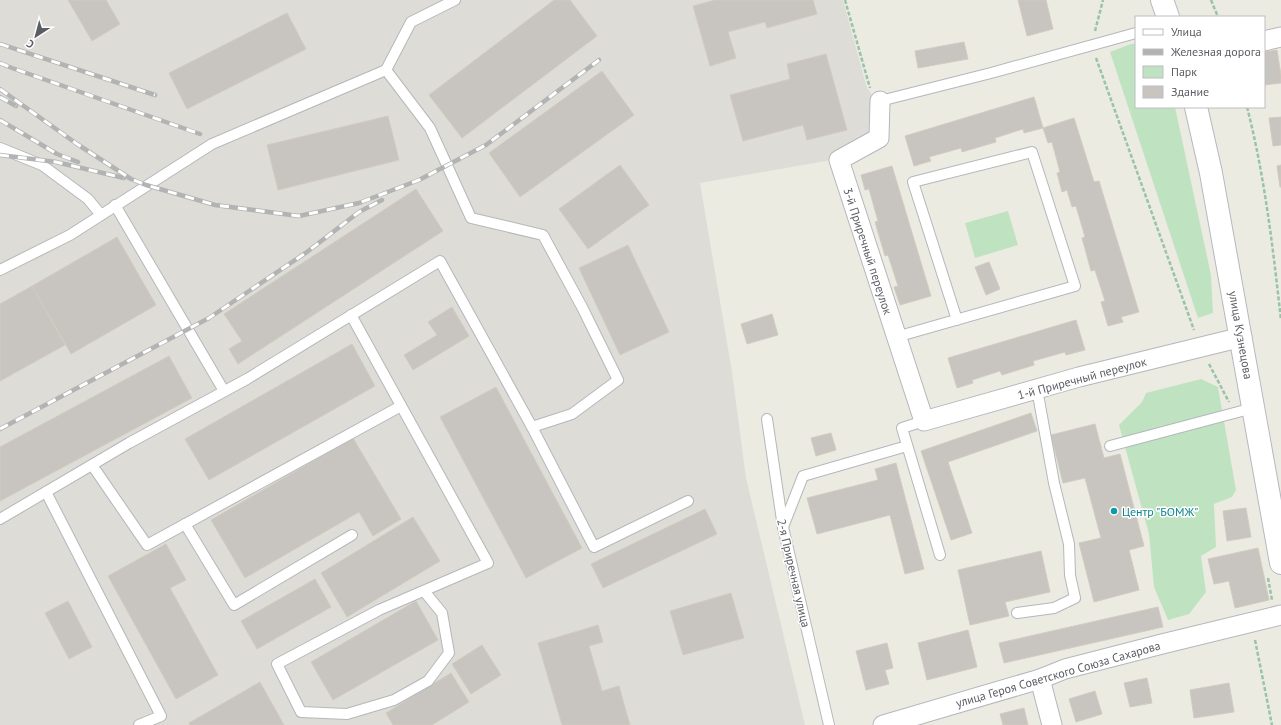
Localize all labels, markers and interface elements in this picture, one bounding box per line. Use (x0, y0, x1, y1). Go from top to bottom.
north arrow (16, 16, 56, 56)
legend (1135, 16, 1265, 108)
text: Улица (1171, 24, 1202, 39)
text: С (24, 37, 37, 52)
text: Железная дорога (1170, 44, 1261, 59)
text: Парк (1171, 64, 1197, 79)
text: Здание (1171, 84, 1209, 99)
street label: 3-й Приречный переулок (840, 186, 896, 317)
street label: улица Кузнецова (1226, 290, 1256, 380)
street label: 1-й Приречный переулок (1016, 354, 1148, 402)
place label: Центр "БОМЖ" (1122, 504, 1198, 519)
marker: Центр "БОМЖ" (1109, 506, 1119, 516)
street label: 2-я Приречная улица (774, 517, 814, 629)
street label: улица Героя Советского Союза Сахарова (954, 638, 1162, 710)

